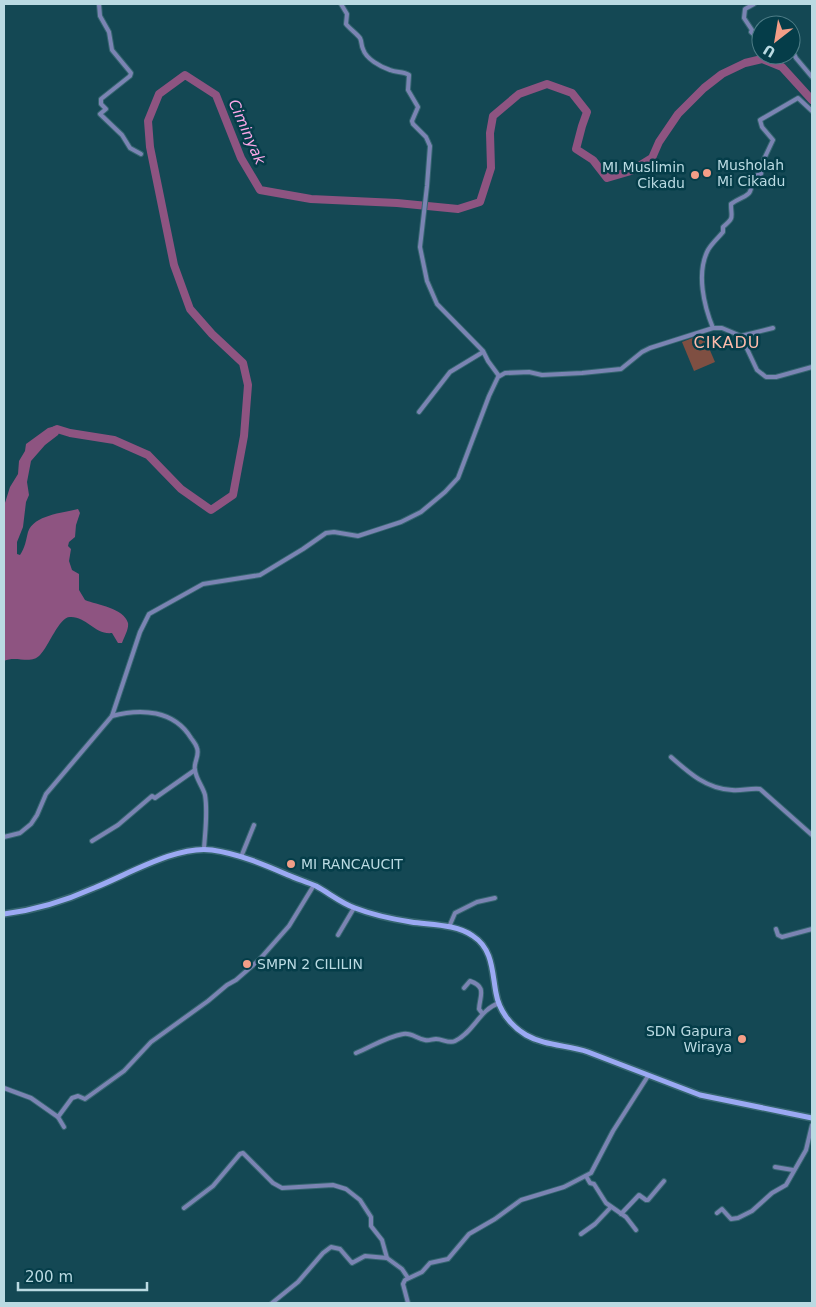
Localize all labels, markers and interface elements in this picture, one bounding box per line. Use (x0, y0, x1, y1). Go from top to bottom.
north arrow (751, 15, 801, 65)
text: U (760, 41, 778, 61)
water label: Ciminyak (225, 97, 270, 169)
place label: Musholah Mi Cikadu (717, 157, 785, 189)
place label: MI Muslimin Cikadu (602, 159, 685, 191)
marker: Musholah Mi Cikadu (701, 167, 713, 179)
marker: MI Muslimin Cikadu (689, 169, 701, 181)
district label: CIKADU (693, 333, 761, 352)
place label: MI RANCAUCIT (301, 856, 403, 872)
marker: MI RANCAUCIT (285, 858, 297, 870)
place label: SMPN 2 CILILIN (257, 956, 363, 972)
marker: SMPN 2 CILILIN (241, 958, 253, 970)
place label: SDN Gapura Wiraya (646, 1023, 732, 1055)
marker: SDN Gapura Wiraya (736, 1033, 748, 1045)
scale bar (18, 1260, 146, 1292)
text: 200 m (25, 1268, 73, 1286)

